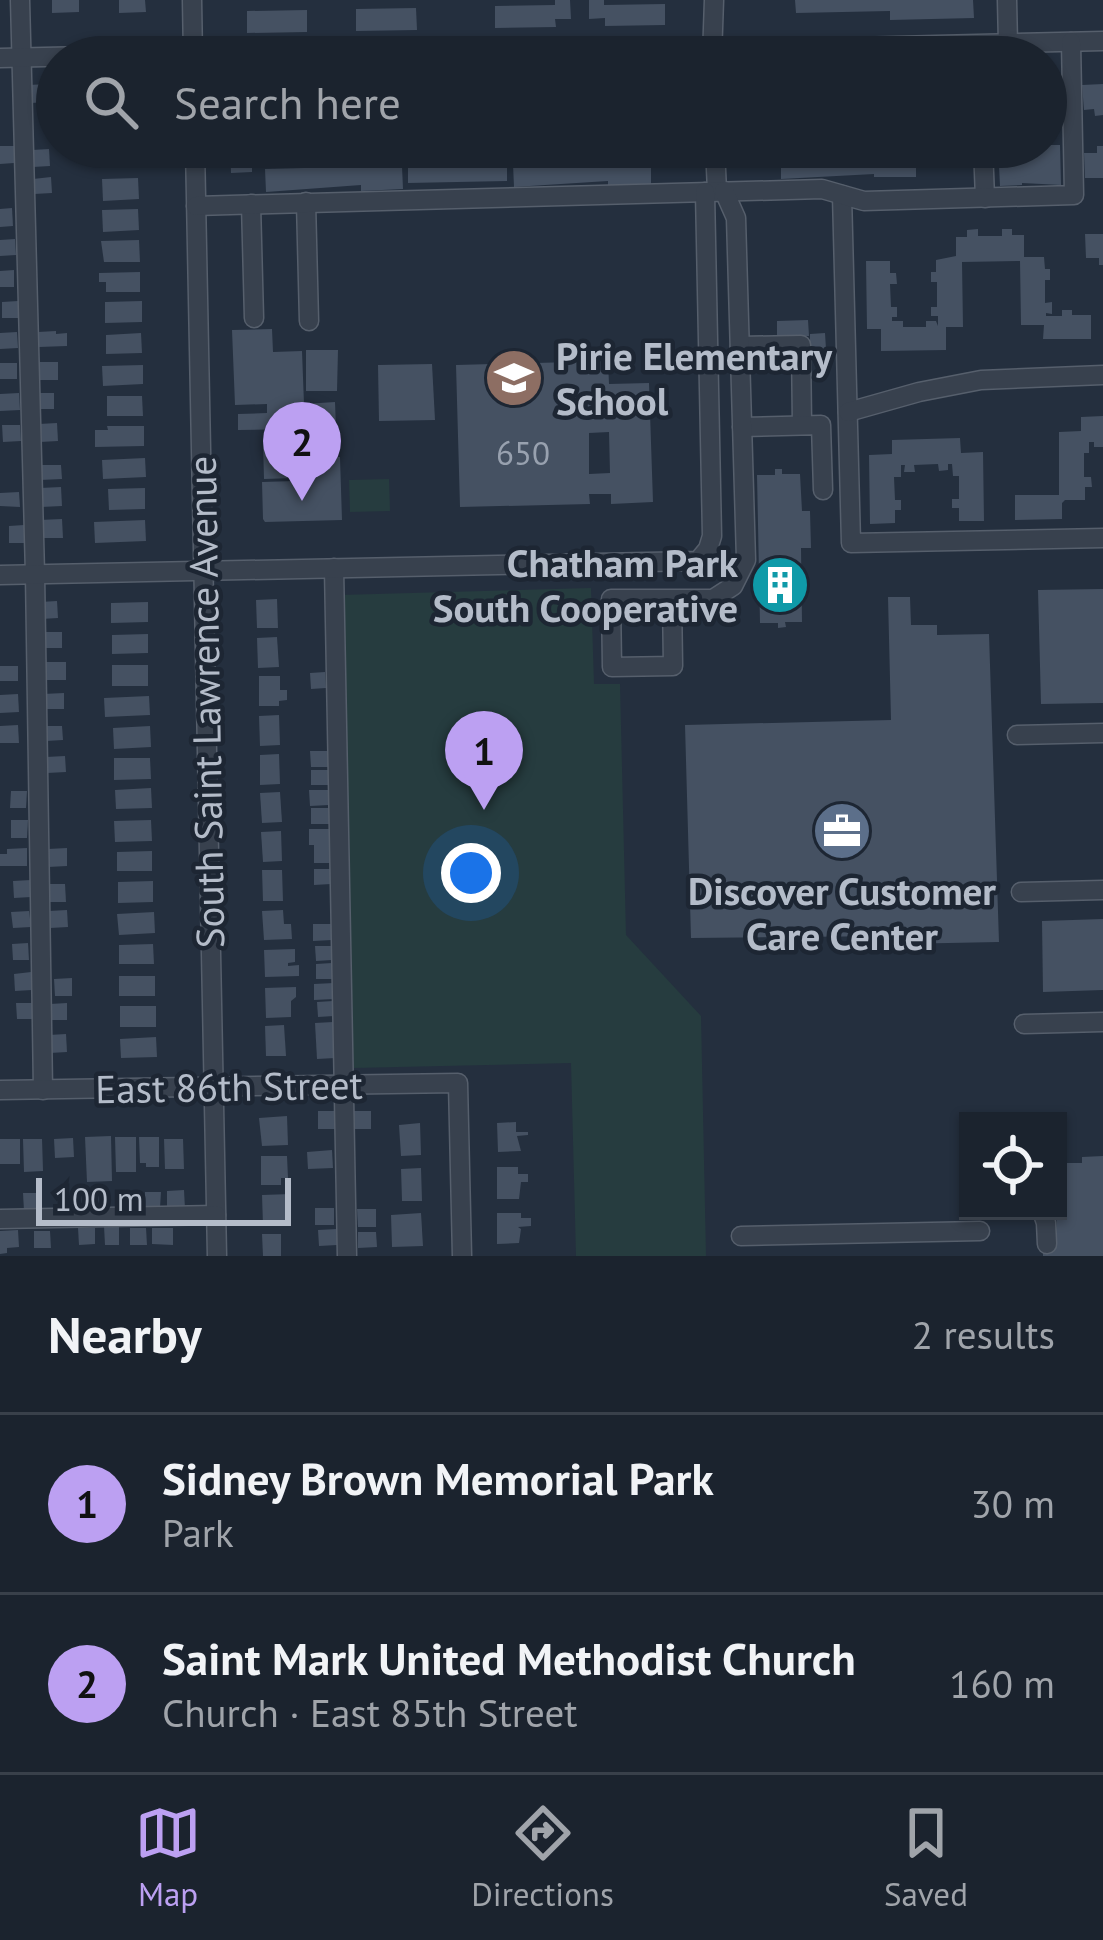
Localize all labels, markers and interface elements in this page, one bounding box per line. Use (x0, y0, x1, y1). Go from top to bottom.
search box (36, 36, 1067, 168)
icon: search (78, 69, 144, 135)
text: Search here (174, 73, 401, 131)
place label: Pirie Elementary School (556, 330, 832, 426)
school or university icon: Pirie Elementary School (483, 347, 545, 409)
pin: 2 (263, 402, 341, 501)
house number: 650 (496, 431, 550, 474)
street label: South Saint Lawrence Avenue (176, 455, 235, 949)
place label: Chatham Park South Cooperative (433, 537, 739, 633)
building icon: Chatham Park South Cooperative (749, 554, 811, 616)
pin: 1 (445, 711, 523, 810)
office icon: Discover Customer Care Center (811, 800, 873, 862)
your location (441, 843, 501, 903)
place label: Discover Customer Care Center (688, 865, 996, 961)
street label: East 86th Street (95, 1059, 363, 1114)
map controls (959, 1112, 1067, 1220)
button: locate (959, 1112, 1067, 1220)
scale bar (36, 1172, 291, 1225)
text: 100 m (54, 1177, 144, 1220)
text: Nearby (48, 1301, 202, 1367)
text: 2 results (912, 1309, 1055, 1360)
text: Sidney Brown Memorial Park (162, 1449, 713, 1507)
text: 1 (76, 1478, 98, 1529)
text: 30 m (970, 1478, 1055, 1529)
text: Park (162, 1507, 234, 1558)
text: Saint Mark United Methodist Church (162, 1629, 856, 1687)
text: 2 (76, 1658, 98, 1709)
text: 160 m (949, 1658, 1055, 1709)
text: Church · East 85th Street (162, 1687, 577, 1738)
tab: Map (135, 1800, 201, 1915)
tab: Directions (471, 1800, 614, 1915)
tab: Saved (884, 1800, 968, 1915)

